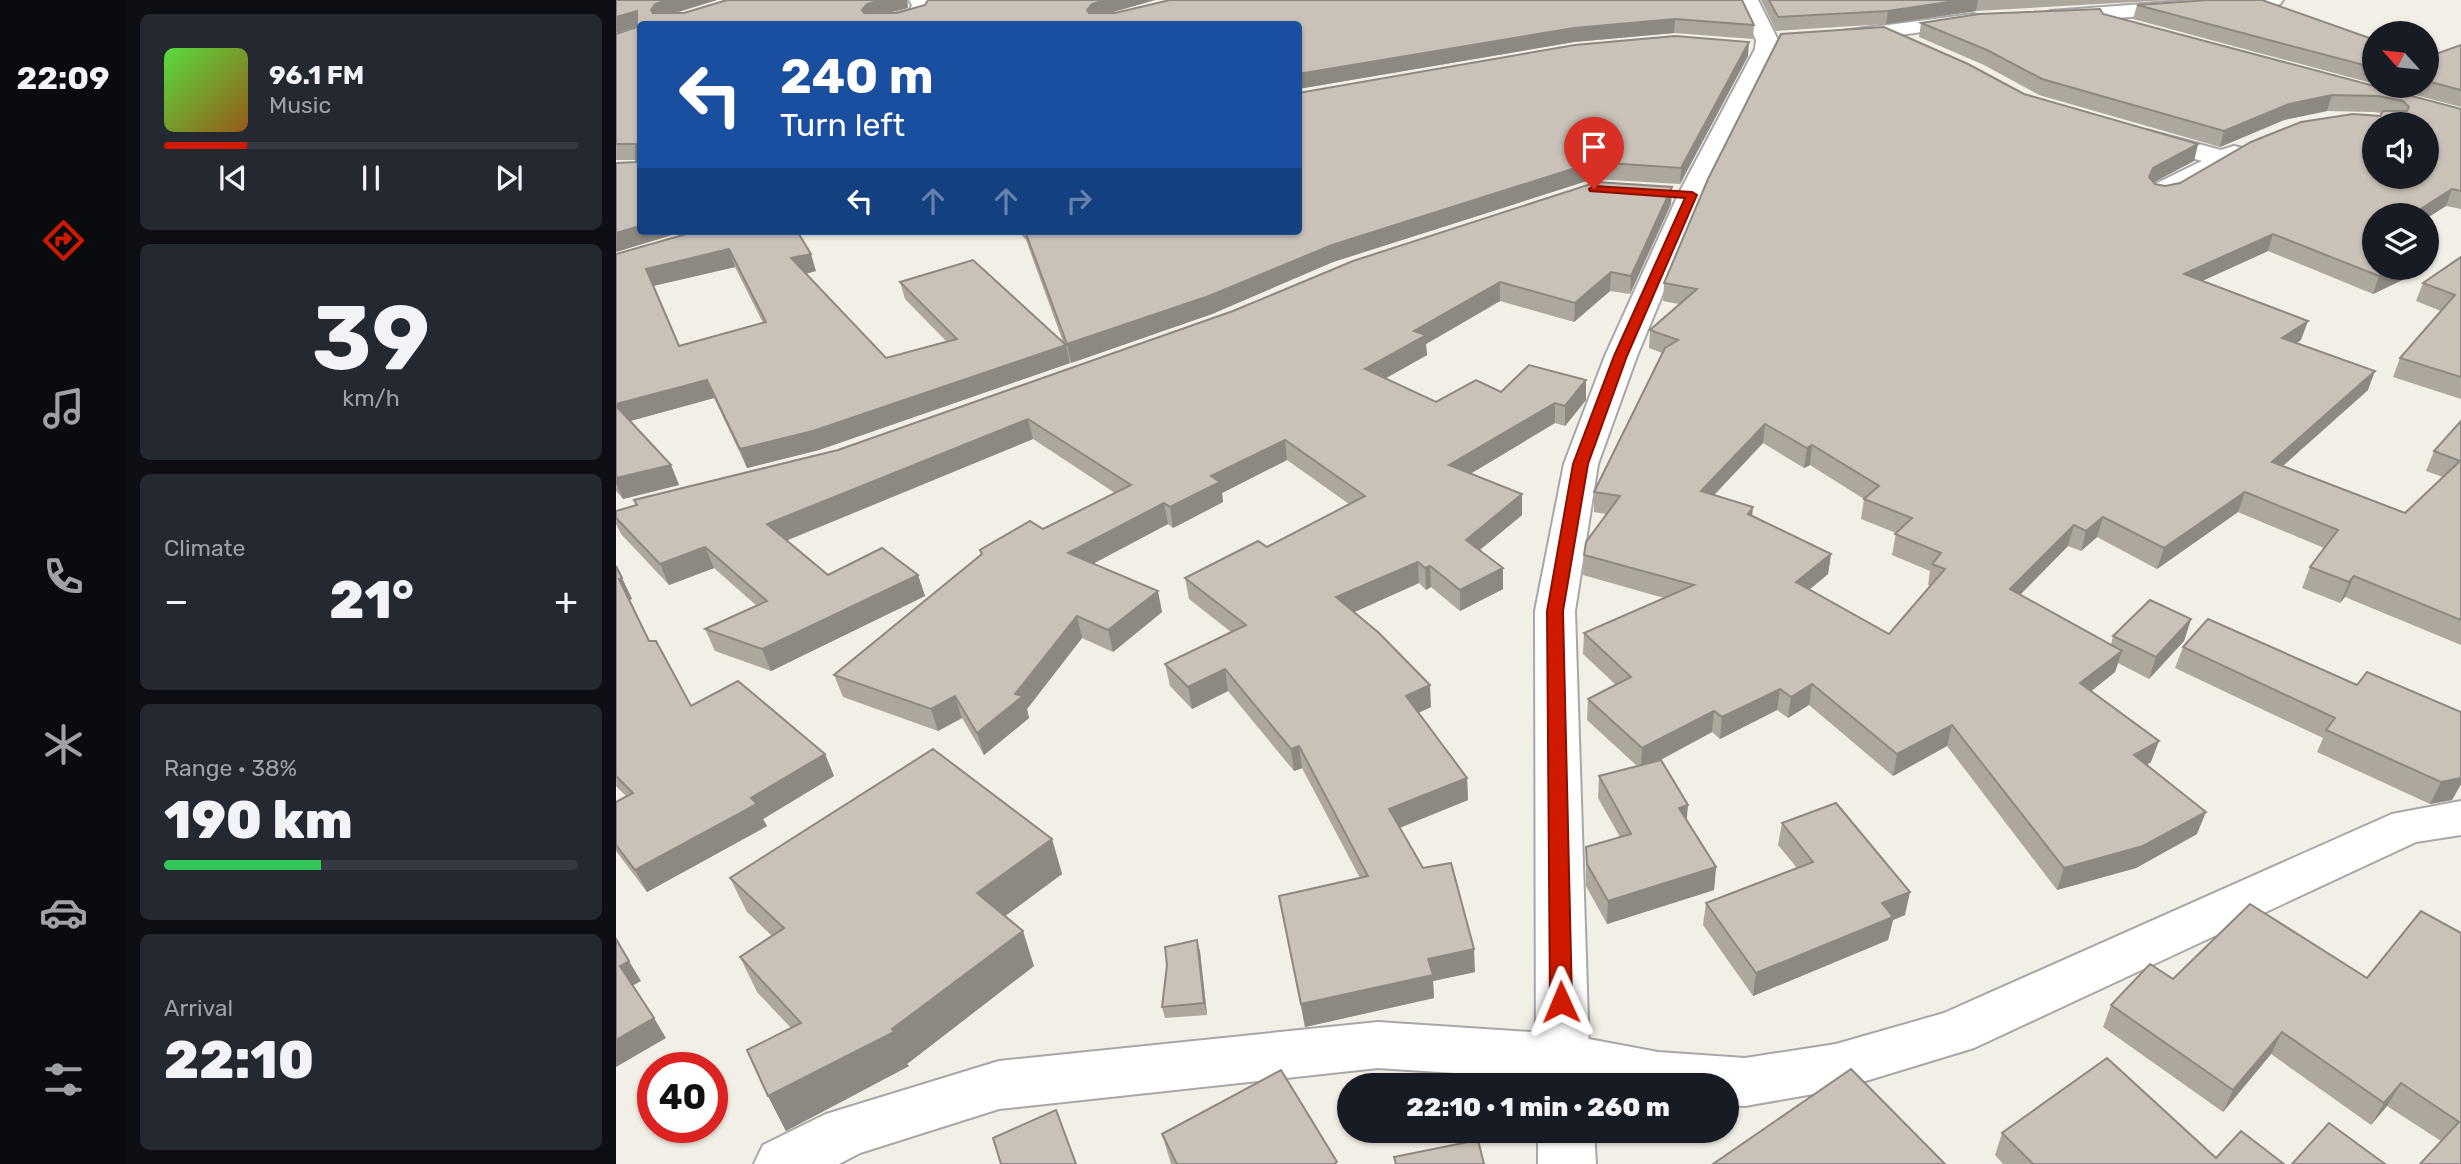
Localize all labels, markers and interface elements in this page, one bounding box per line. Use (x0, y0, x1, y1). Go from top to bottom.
north arrow (2362, 21, 2440, 98)
map controls (2362, 21, 2439, 280)
text: 240 m (780, 47, 934, 105)
icon: left (665, 49, 756, 140)
text: 22:09 (16, 59, 110, 97)
text: 96.1 FM (269, 60, 364, 91)
text: Music (269, 91, 331, 119)
text: Turn left (780, 106, 905, 144)
button: sound (2362, 112, 2439, 189)
pin (1564, 117, 1624, 189)
icon: arrive (1575, 128, 1613, 166)
icon: previous (214, 159, 252, 197)
icon: pause (352, 159, 390, 197)
icon: next (490, 159, 528, 197)
icon: left (841, 182, 879, 220)
icon: ahead (914, 182, 952, 220)
icon: ahead (987, 182, 1025, 220)
icon: right (1060, 182, 1098, 220)
button: layers (2362, 203, 2439, 280)
icon: directions (39, 216, 88, 265)
text: 39 (312, 284, 430, 392)
icon: music (39, 384, 88, 433)
text: km/h (342, 384, 400, 412)
text: Climate (164, 534, 245, 562)
icon: phone (39, 552, 88, 601)
text: 21° (329, 569, 414, 631)
text: − (164, 578, 189, 624)
text: + (554, 578, 578, 624)
icon: climate (39, 720, 88, 769)
text: Range · 38% (164, 754, 297, 782)
text: 190 km (164, 789, 353, 851)
icon: car (39, 888, 88, 937)
position arrow (1524, 965, 1598, 1039)
text: Arrival (164, 994, 233, 1022)
text: 22:10 (164, 1029, 314, 1091)
speed limit sign: 40 (637, 1052, 728, 1143)
icon: filters (39, 1055, 88, 1104)
text: 22:10 · 1 min · 260 m (1406, 1092, 1670, 1123)

